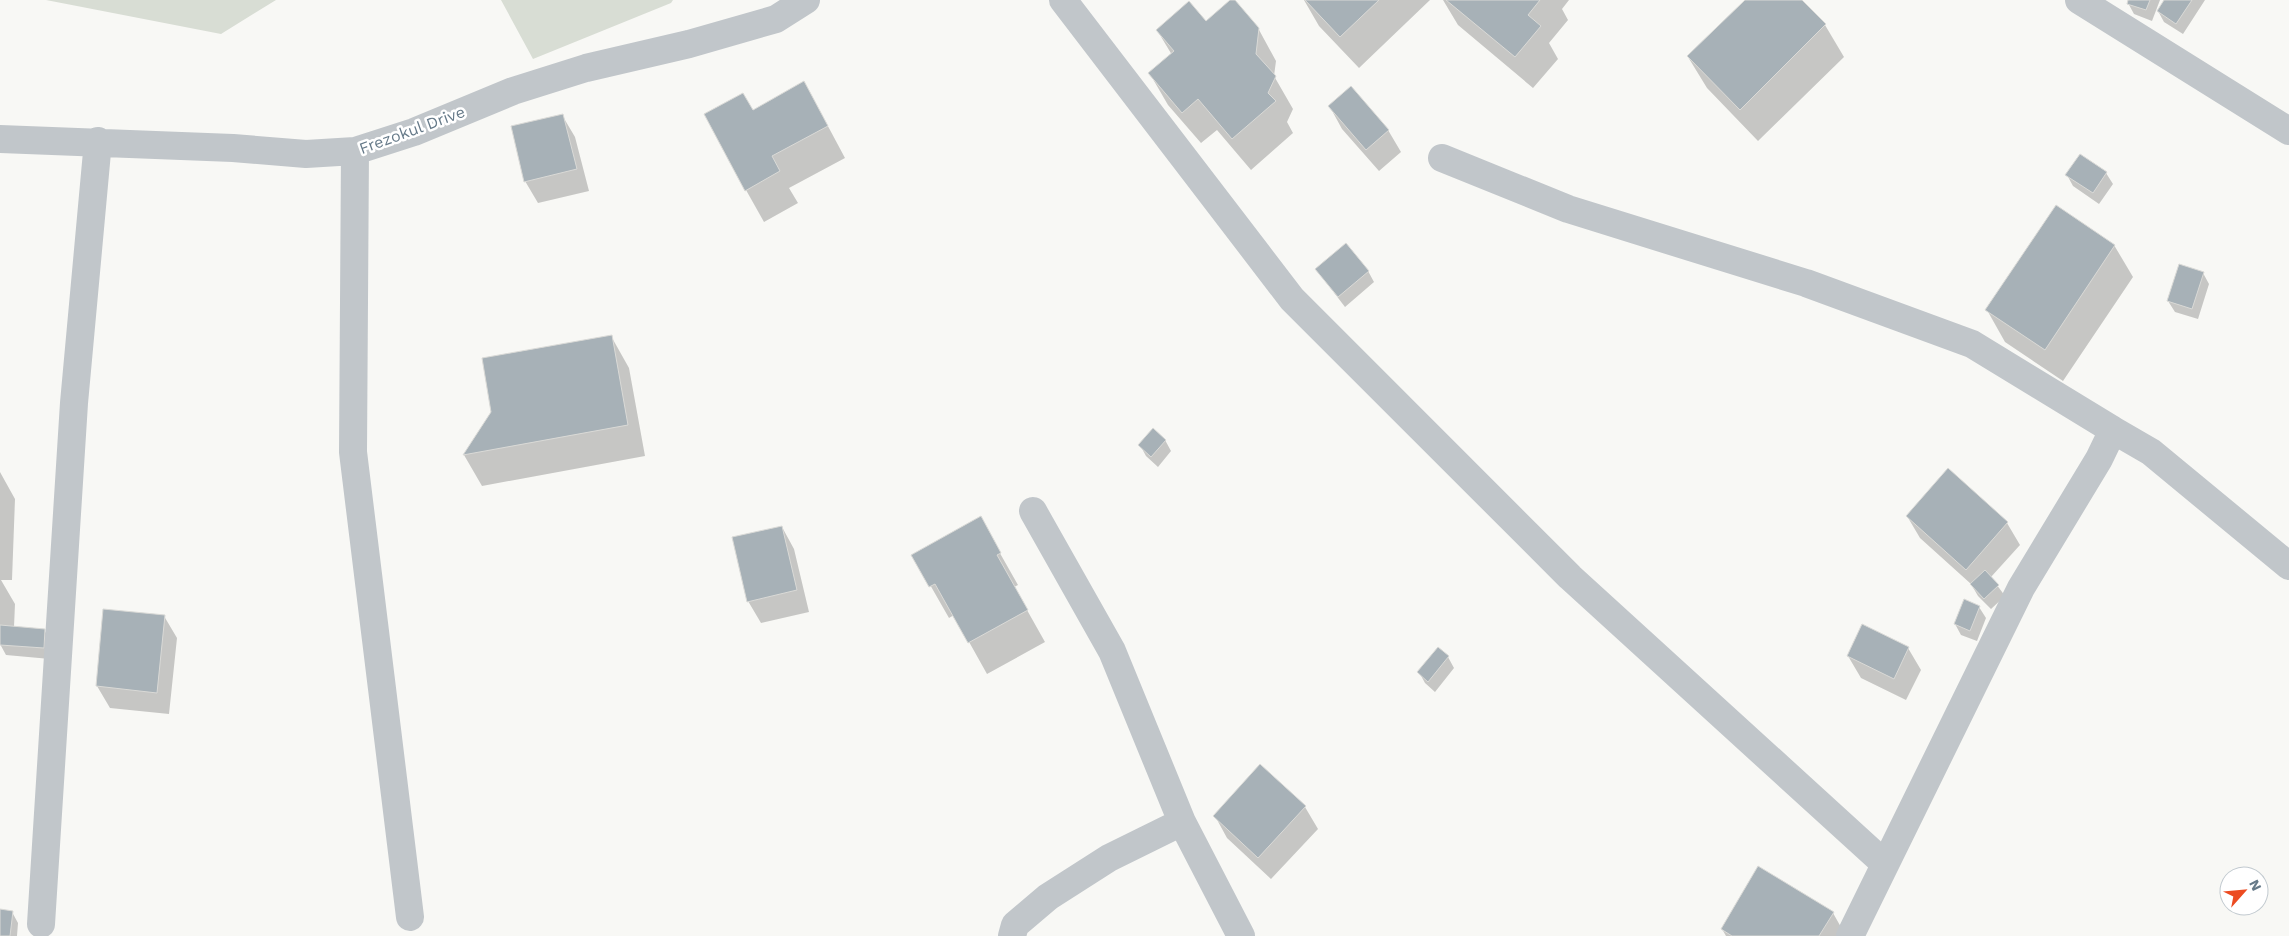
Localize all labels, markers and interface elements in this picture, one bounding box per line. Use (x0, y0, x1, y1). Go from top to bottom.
street label: Frezokul Drive (357, 102, 467, 158)
north arrow (2219, 866, 2269, 916)
text: N (2246, 877, 2265, 893)

